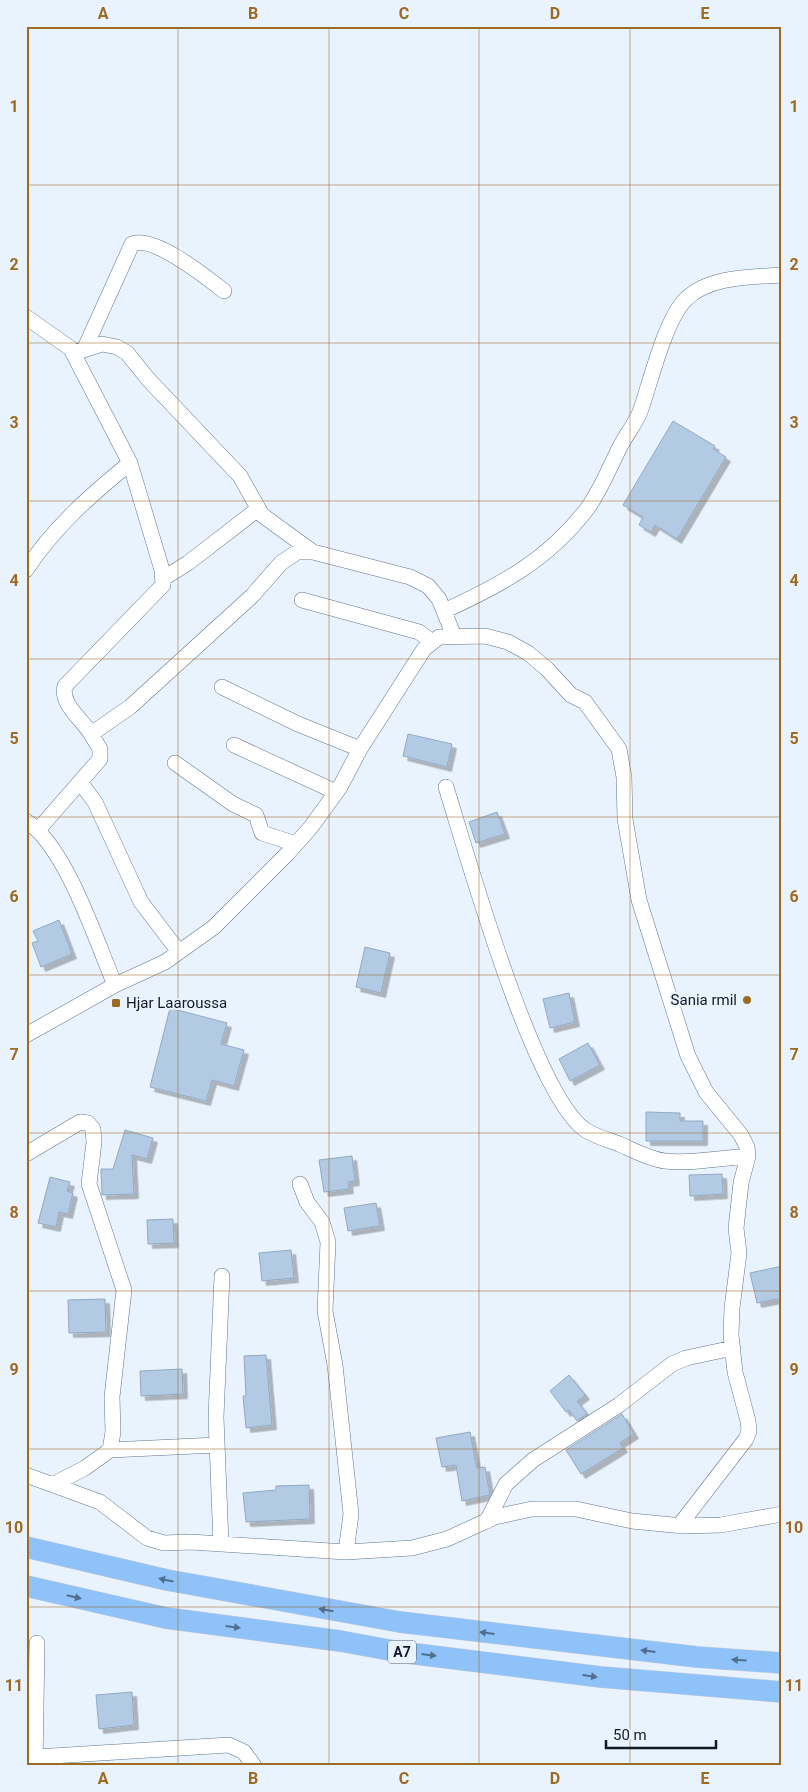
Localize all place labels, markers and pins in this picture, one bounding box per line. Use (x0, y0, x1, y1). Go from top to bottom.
place label: Sania rmil (671, 991, 737, 1009)
place label: Hjar Laaroussa (126, 994, 227, 1012)
marker: Sania rmil (741, 994, 753, 1006)
marker: Hjar Laaroussa (110, 997, 122, 1009)

